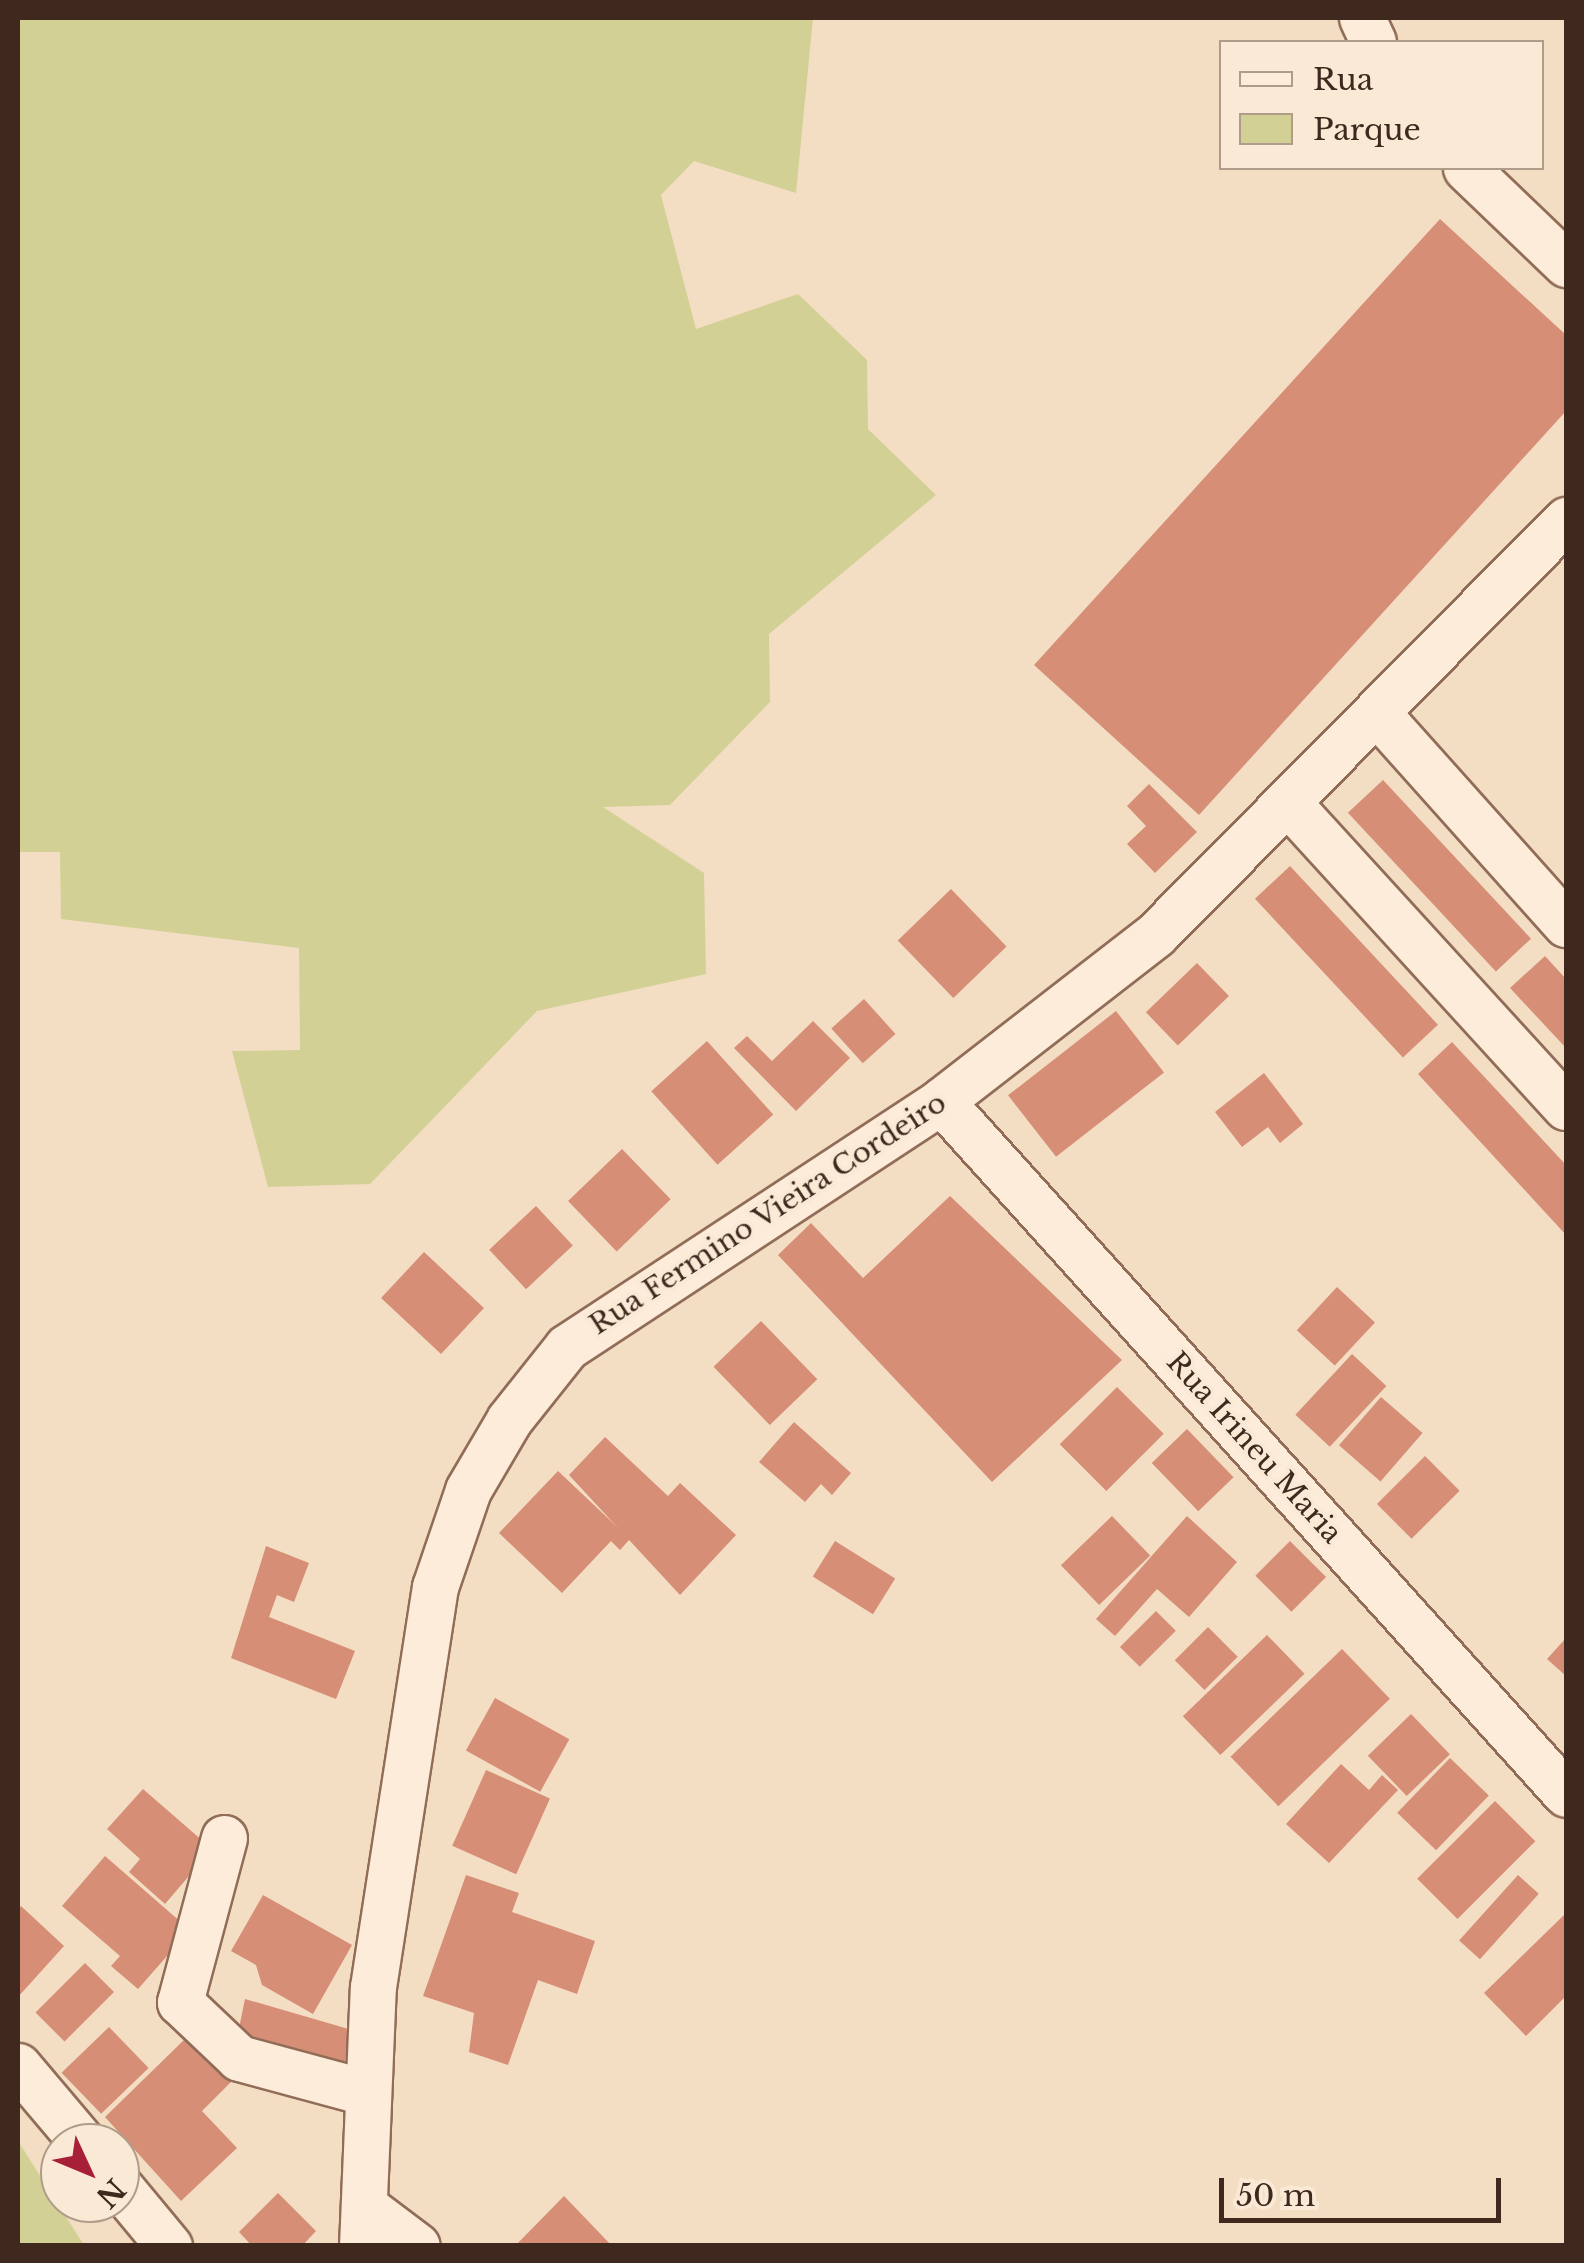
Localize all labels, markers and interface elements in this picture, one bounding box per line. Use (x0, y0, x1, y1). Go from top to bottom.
legend (1219, 40, 1544, 170)
text: Rua (1313, 61, 1373, 98)
text: Parque (1313, 111, 1421, 148)
street label: Rua Fermino Vieira Cordeiro (583, 1086, 953, 1342)
street label: Rua Irineu Maria (1159, 1346, 1349, 1550)
north arrow (40, 2123, 140, 2223)
scale bar (1224, 2158, 1506, 2220)
text: N (89, 2171, 132, 2214)
text: 50 m (1236, 2177, 1315, 2214)

